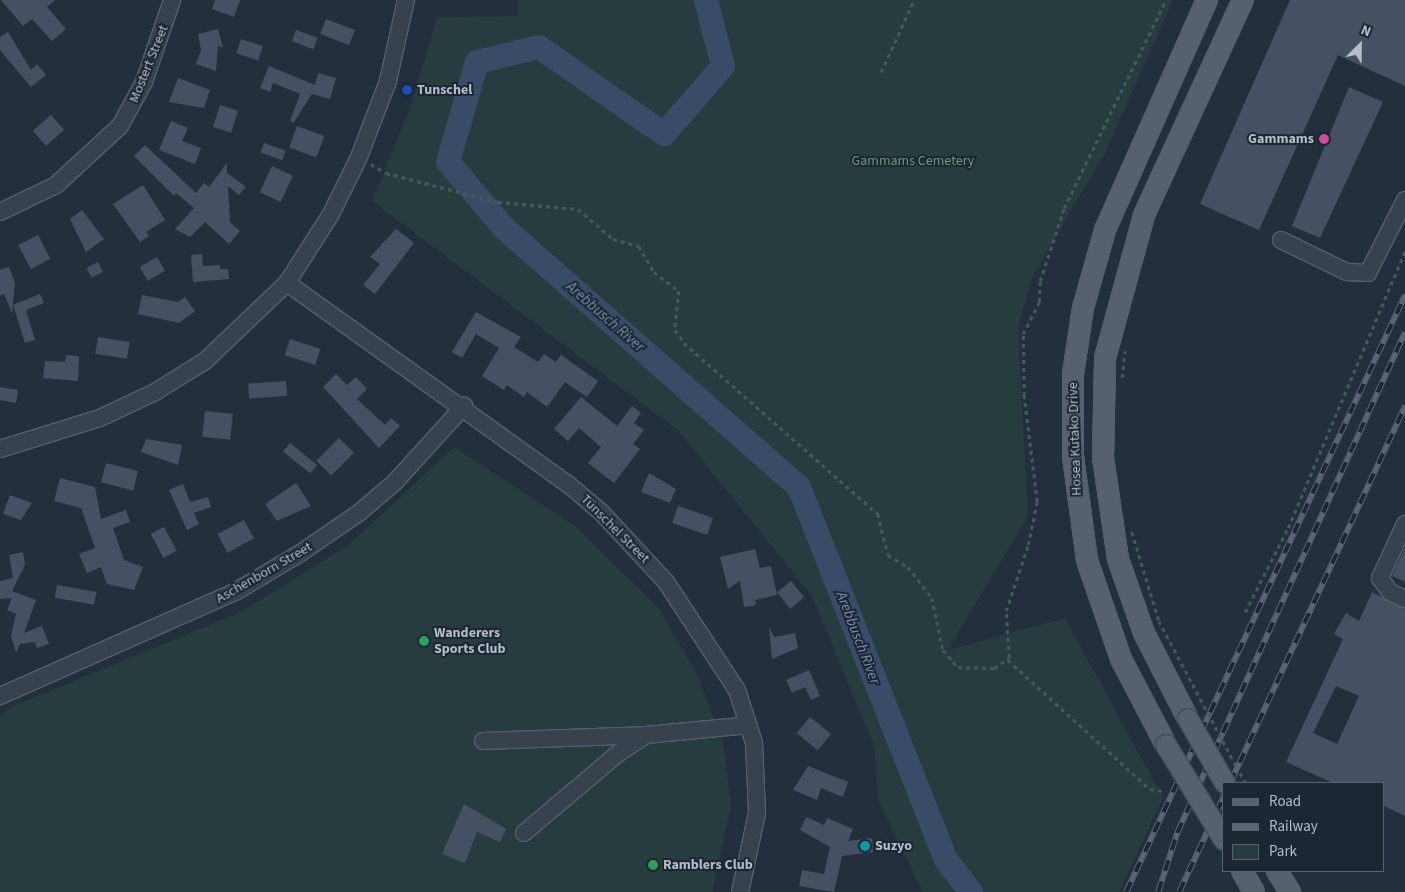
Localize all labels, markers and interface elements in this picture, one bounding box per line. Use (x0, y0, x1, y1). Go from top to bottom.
north arrow (1335, 20, 1385, 70)
text: N (1358, 20, 1374, 42)
street label: Mostert Street (126, 23, 172, 105)
place label: Tunschel (417, 82, 472, 98)
marker: Tunschel (401, 84, 413, 96)
place label: Gammams (1248, 131, 1314, 147)
marker: Gammams (1318, 133, 1330, 145)
park label: Gammams Cemetery (852, 153, 974, 169)
water label: Arebbusch River (562, 278, 648, 356)
street label: Hosea Kutako Drive (1065, 382, 1085, 496)
street label: Tünschel Street (577, 491, 653, 567)
street label: Aschenborn Street (213, 539, 315, 607)
water label: Arebbusch River (832, 589, 884, 687)
place label: Wanderers Sports Club (434, 625, 505, 658)
marker: Wanderers Sports Club (418, 635, 430, 647)
legend (1222, 782, 1385, 872)
text: Road (1269, 791, 1301, 812)
text: Railway (1269, 816, 1318, 837)
place label: Suzyo (875, 838, 912, 854)
marker: Suzyo (859, 840, 871, 852)
text: Park (1269, 841, 1297, 862)
place label: Ramblers Club (663, 857, 753, 873)
marker: Ramblers Club (647, 859, 659, 871)

